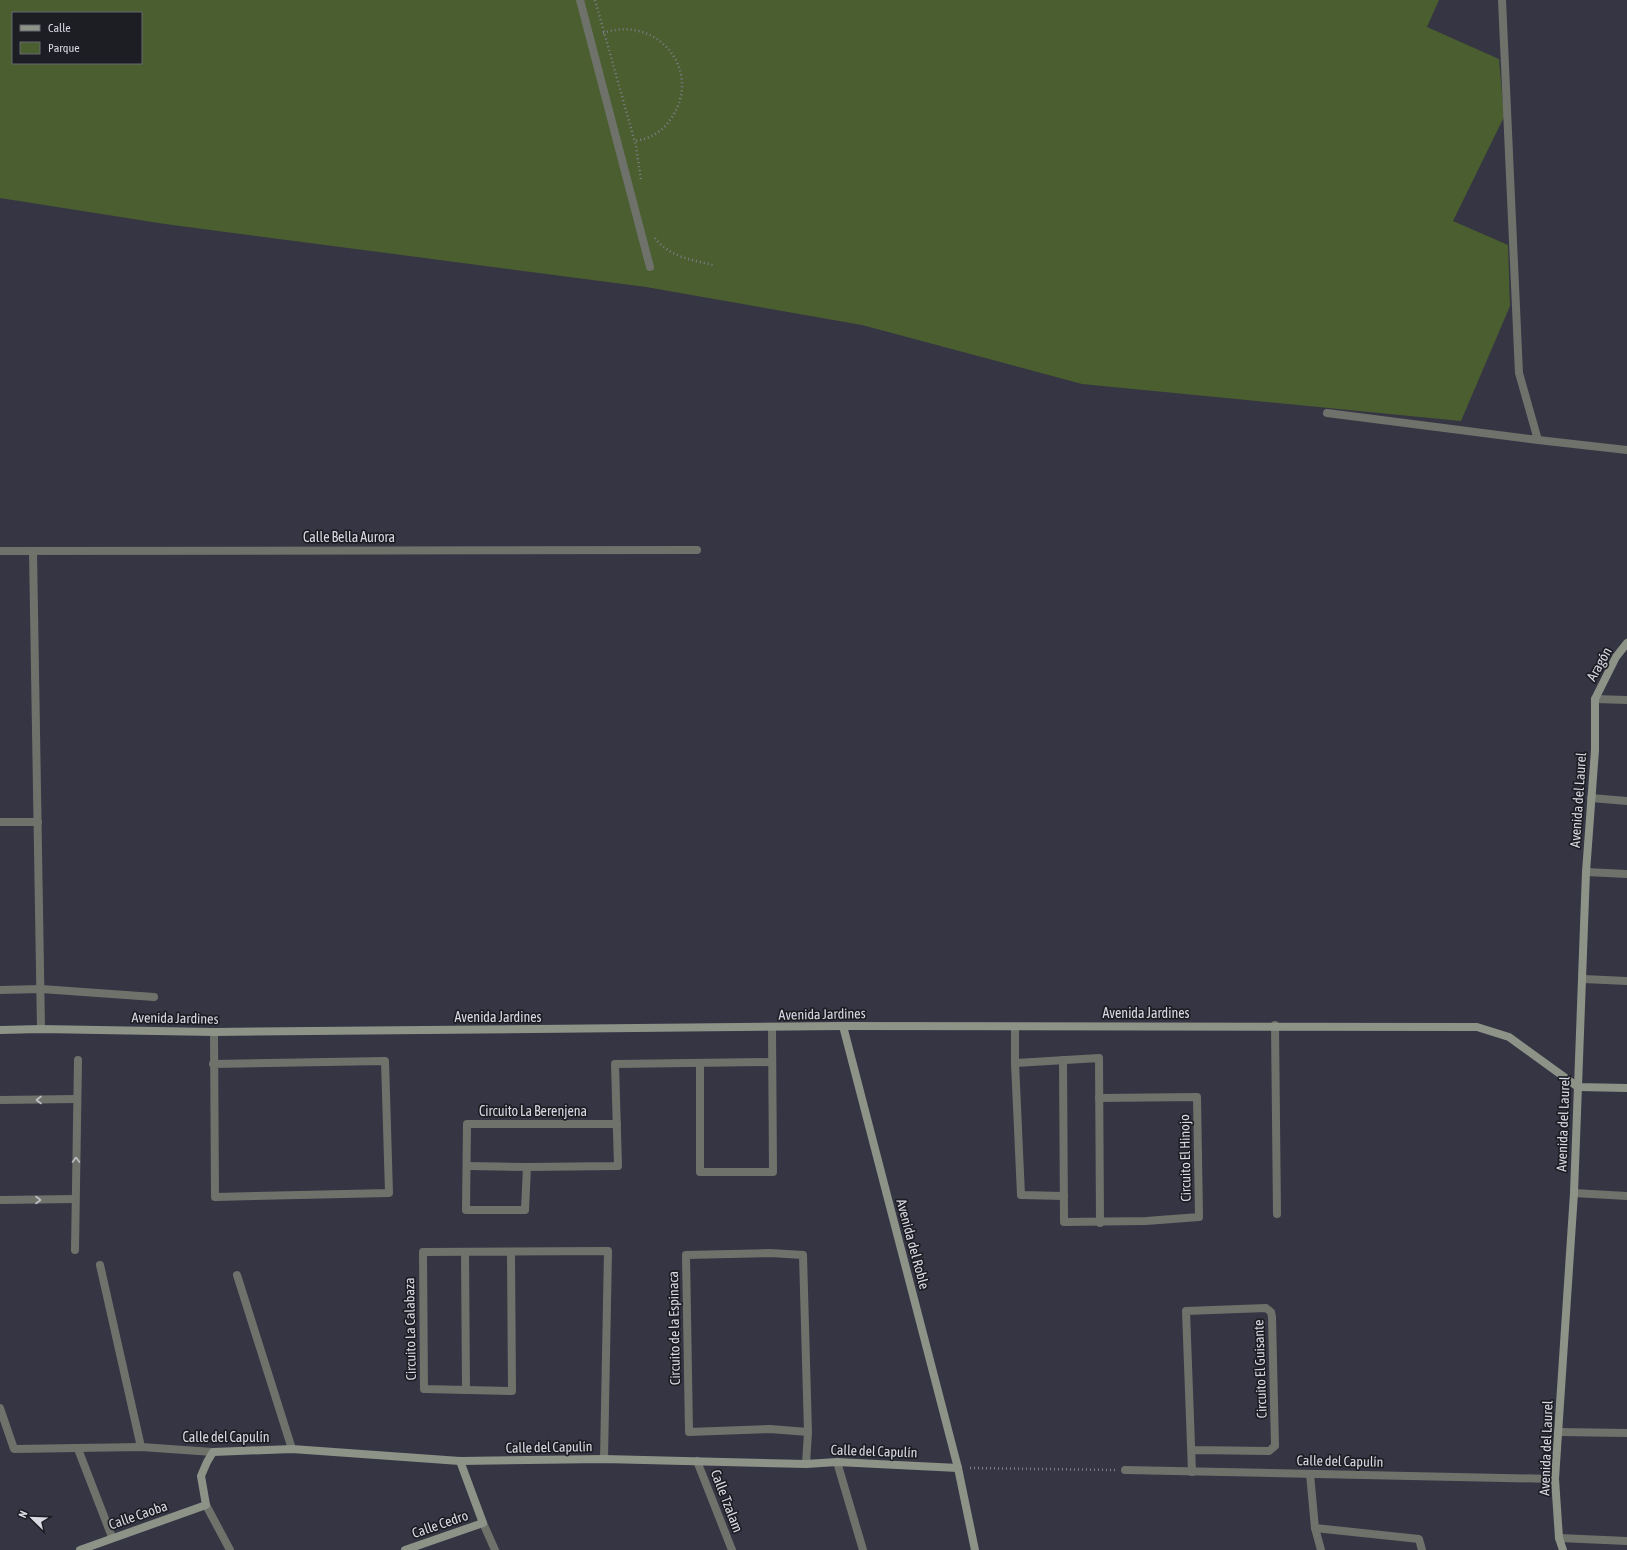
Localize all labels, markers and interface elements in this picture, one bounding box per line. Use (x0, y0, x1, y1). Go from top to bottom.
legend (12, 12, 142, 64)
text: Calle (48, 21, 71, 35)
text: Parque (48, 41, 80, 55)
street label: Calle Bella Aurora (303, 529, 395, 545)
street label: Aragón (1583, 644, 1615, 684)
street label: Avenida del Laurel (1567, 752, 1589, 848)
street label: Avenida Jardines (778, 1005, 866, 1023)
street label: Avenida Jardines (1103, 1005, 1190, 1021)
street label: Avenida Jardines (131, 1009, 219, 1027)
street label: Avenida Jardines (455, 1009, 542, 1025)
street label: Avenida del Laurel (1553, 1076, 1573, 1172)
one-way arrow (36, 1096, 42, 1104)
street label: Circuito La Berenjena (479, 1103, 587, 1119)
street label: Circuito El Hinojo (1176, 1114, 1194, 1202)
one-way arrow (72, 1157, 80, 1163)
one-way arrow (35, 1196, 41, 1204)
street label: Avenida del Roble (893, 1197, 933, 1291)
street label: Circuito de la Espinaca (665, 1271, 683, 1385)
street label: Circuito La Calabaza (401, 1277, 419, 1381)
street label: Circuito El Guisante (1250, 1319, 1270, 1419)
street label: Avenida del Laurel (1536, 1400, 1556, 1496)
street label: Calle del Capulín (183, 1429, 269, 1445)
street label: Calle del Capulín (505, 1438, 593, 1456)
street label: Calle del Capulín (830, 1441, 918, 1461)
street label: Calle del Capulín (1296, 1452, 1384, 1470)
street label: Calle Tzalam (708, 1467, 746, 1535)
north arrow (12, 1498, 52, 1538)
street label: Calle Caoba (107, 1498, 169, 1532)
street label: Calle Cedro (410, 1507, 470, 1541)
text: N (16, 1509, 30, 1519)

